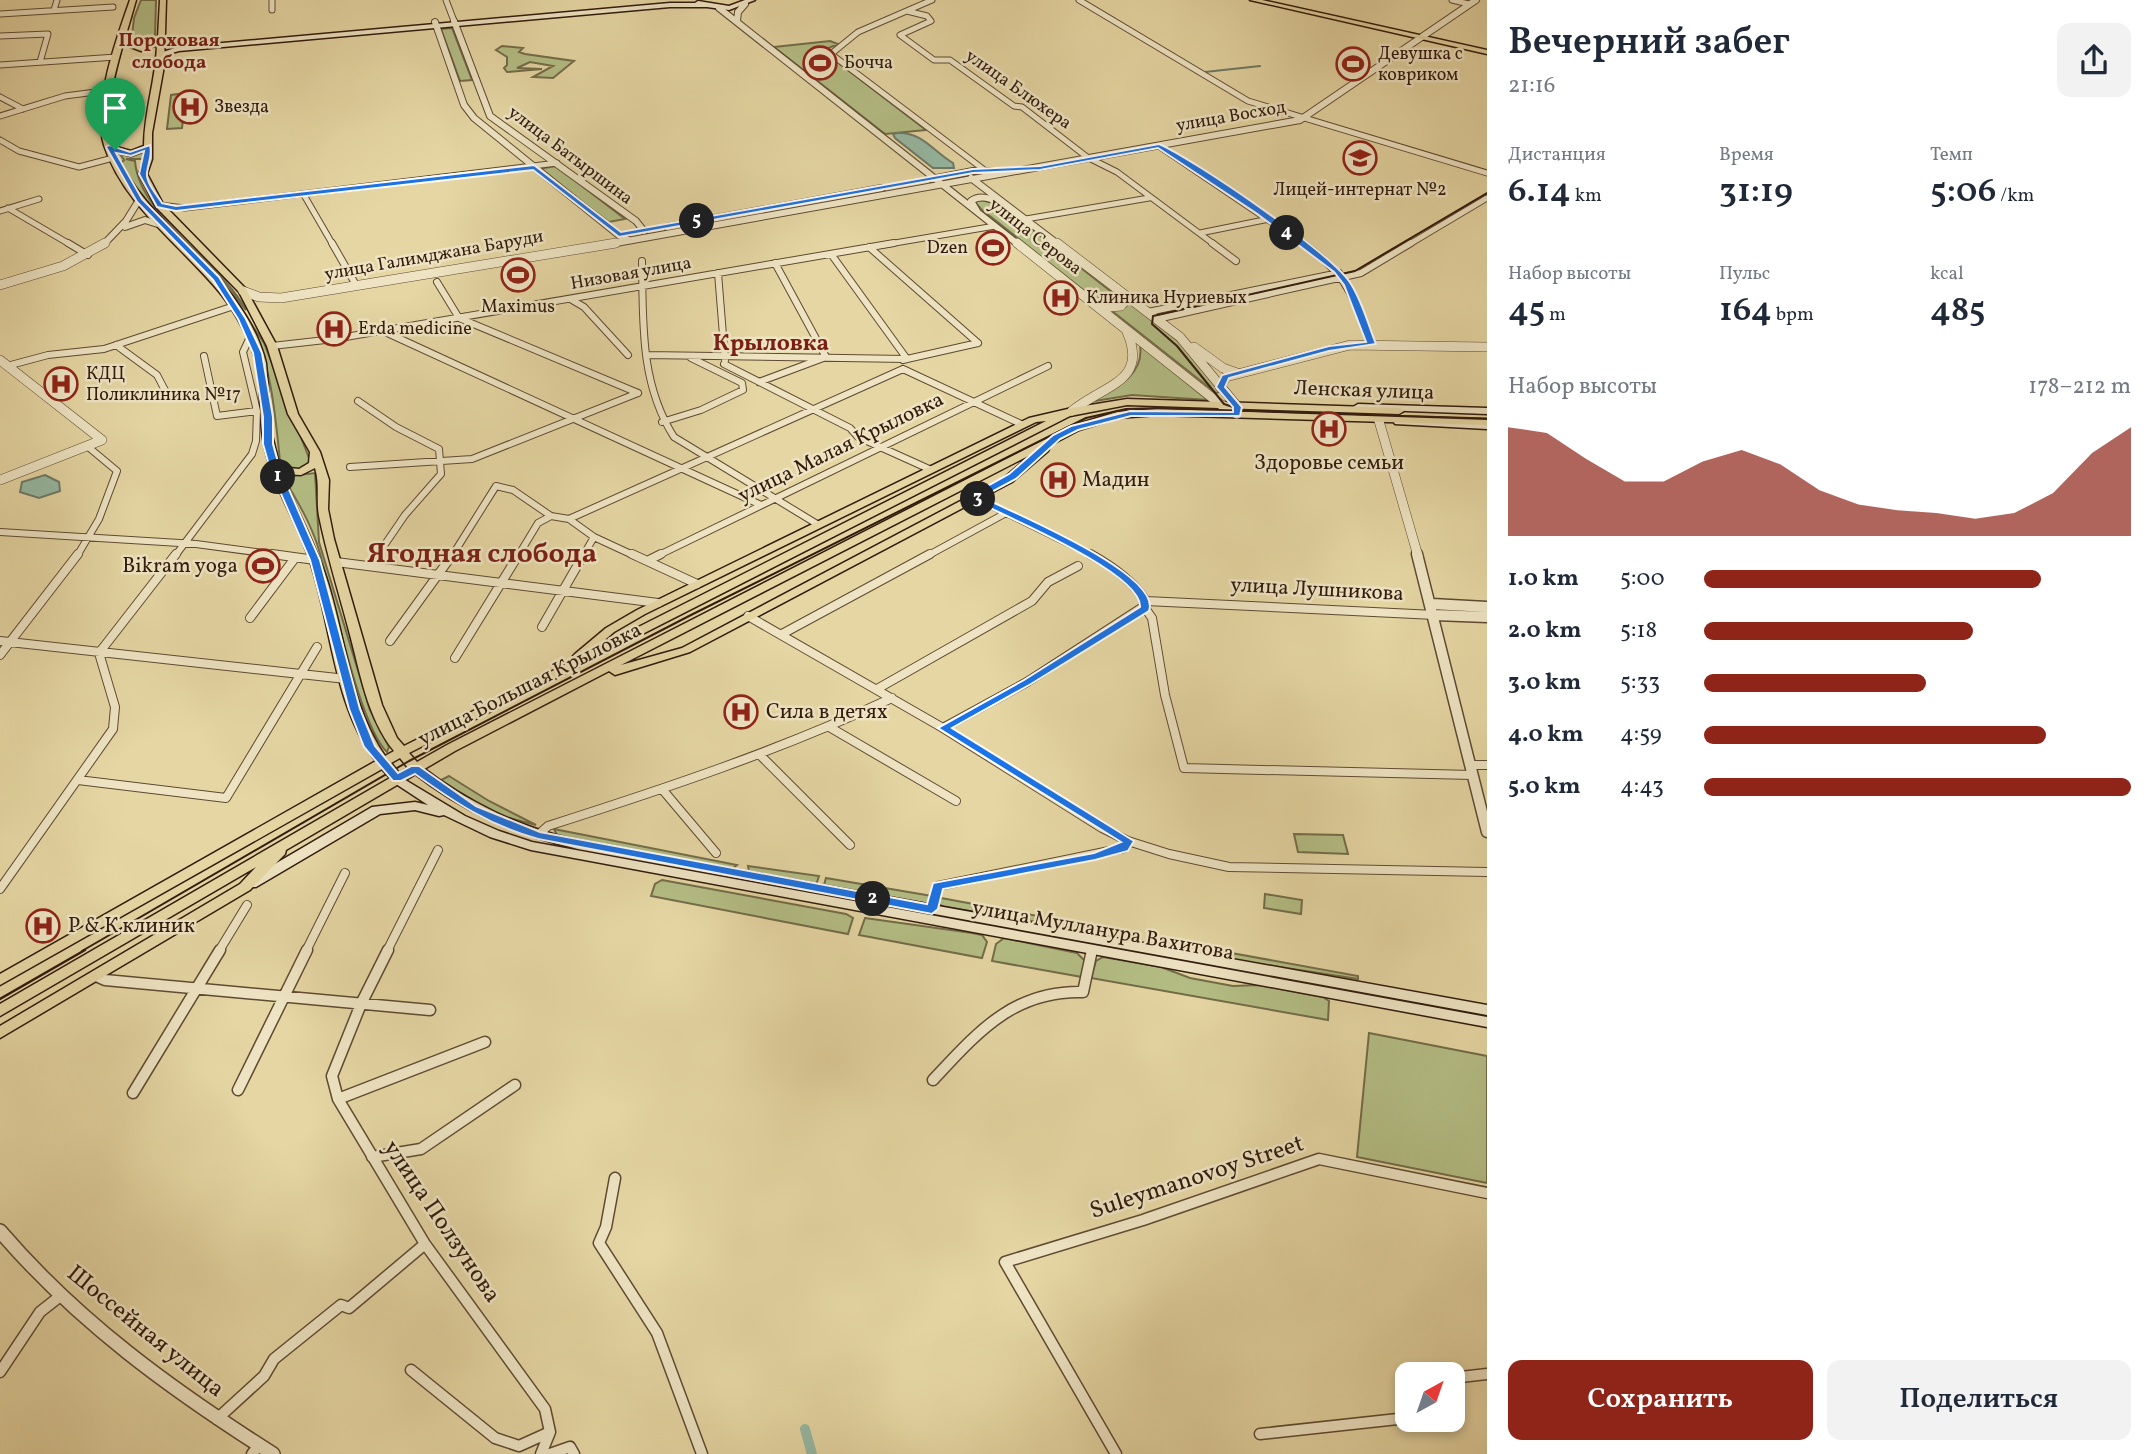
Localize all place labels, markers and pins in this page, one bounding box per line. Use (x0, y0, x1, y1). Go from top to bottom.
place label: Девушка с ковриком (1378, 42, 1463, 88)
sports icon: Бочча (801, 44, 839, 82)
sports icon: Девушка с ковриком (1334, 45, 1372, 83)
place label: Бочча (844, 51, 893, 76)
pin (85, 78, 145, 150)
hospital icon: Звезда (171, 88, 209, 126)
place label: Звезда (214, 95, 269, 120)
school or university icon: Лицей-интернат №2 (1341, 139, 1379, 177)
place label: Лицей-интернат №2 (1273, 178, 1447, 203)
pin: 5 (680, 204, 714, 238)
pin: 4 (1270, 216, 1304, 250)
sports icon: Dzen (974, 229, 1012, 267)
place label: Dzen (927, 236, 968, 261)
sports icon: Maximus (499, 256, 537, 294)
hospital icon: Клиника Нуриевых (1042, 279, 1080, 317)
place label: Клиника Нуриевых (1086, 286, 1247, 311)
place label: Maximus (481, 295, 555, 320)
hospital icon: Erda medicine (315, 310, 353, 348)
place label: Erda medicine (358, 317, 472, 342)
place label: КДЦ Поликлиника №17 (86, 362, 241, 408)
hospital icon: КДЦ Поликлиника №17 (42, 365, 80, 403)
hospital icon: Здоровье семьи (1310, 410, 1348, 448)
place label: Здоровье семьи (1254, 449, 1404, 478)
pin: 1 (260, 460, 296, 494)
hospital icon: Мадин (1039, 461, 1077, 499)
place label: Мадин (1082, 466, 1150, 495)
pin: 3 (960, 482, 996, 516)
sports icon: Bikram yoga (244, 547, 282, 585)
place label: Bikram yoga (122, 552, 238, 581)
hospital icon: Сила в детях (722, 693, 760, 731)
place label: Сила в детях (766, 698, 888, 727)
pin: 2 (856, 881, 890, 916)
hospital icon: Р & К клиник (24, 907, 62, 945)
place label: Р & К клиник (68, 912, 195, 941)

